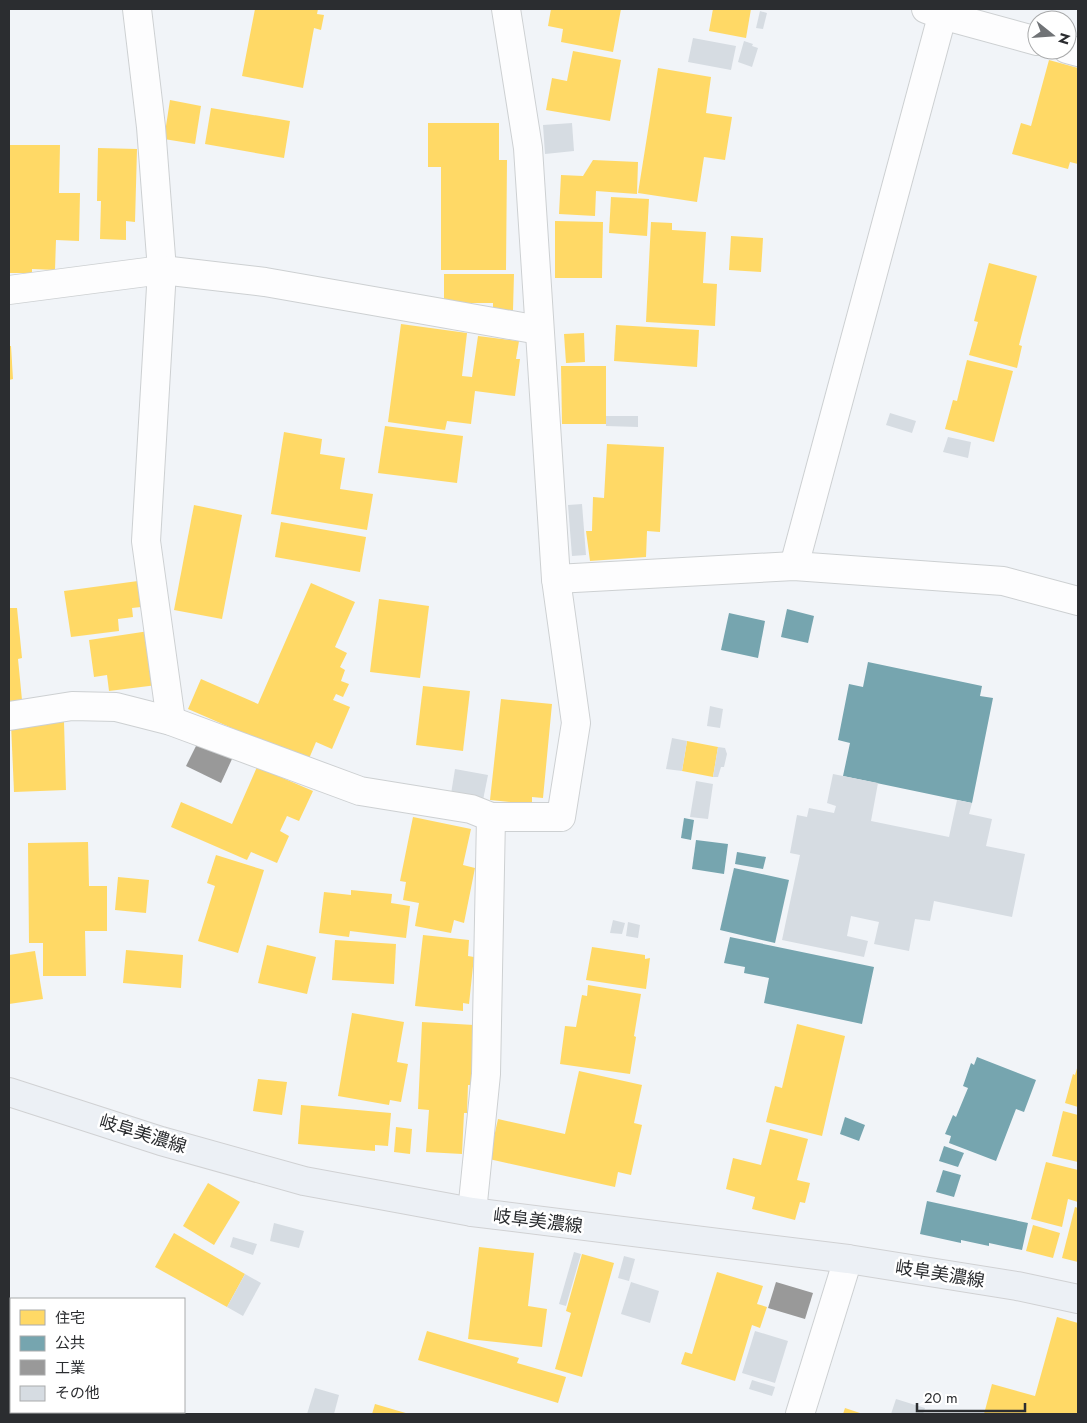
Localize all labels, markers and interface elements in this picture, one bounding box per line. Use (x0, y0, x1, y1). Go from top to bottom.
north arrow (1027, 10, 1077, 60)
text: N (1053, 31, 1076, 47)
street label: 岐阜美濃線 (96, 1108, 190, 1160)
street label: 岐阜美濃線 (492, 1203, 584, 1239)
street label: 岐阜美濃線 (894, 1254, 986, 1294)
legend (10, 1298, 185, 1413)
text: 住宅 (55, 1307, 85, 1329)
text: 公共 (55, 1332, 85, 1354)
text: 工業 (55, 1357, 85, 1379)
scale bar (917, 1380, 1024, 1412)
text: その他 (55, 1382, 100, 1404)
text: 20 m (924, 1387, 958, 1409)

